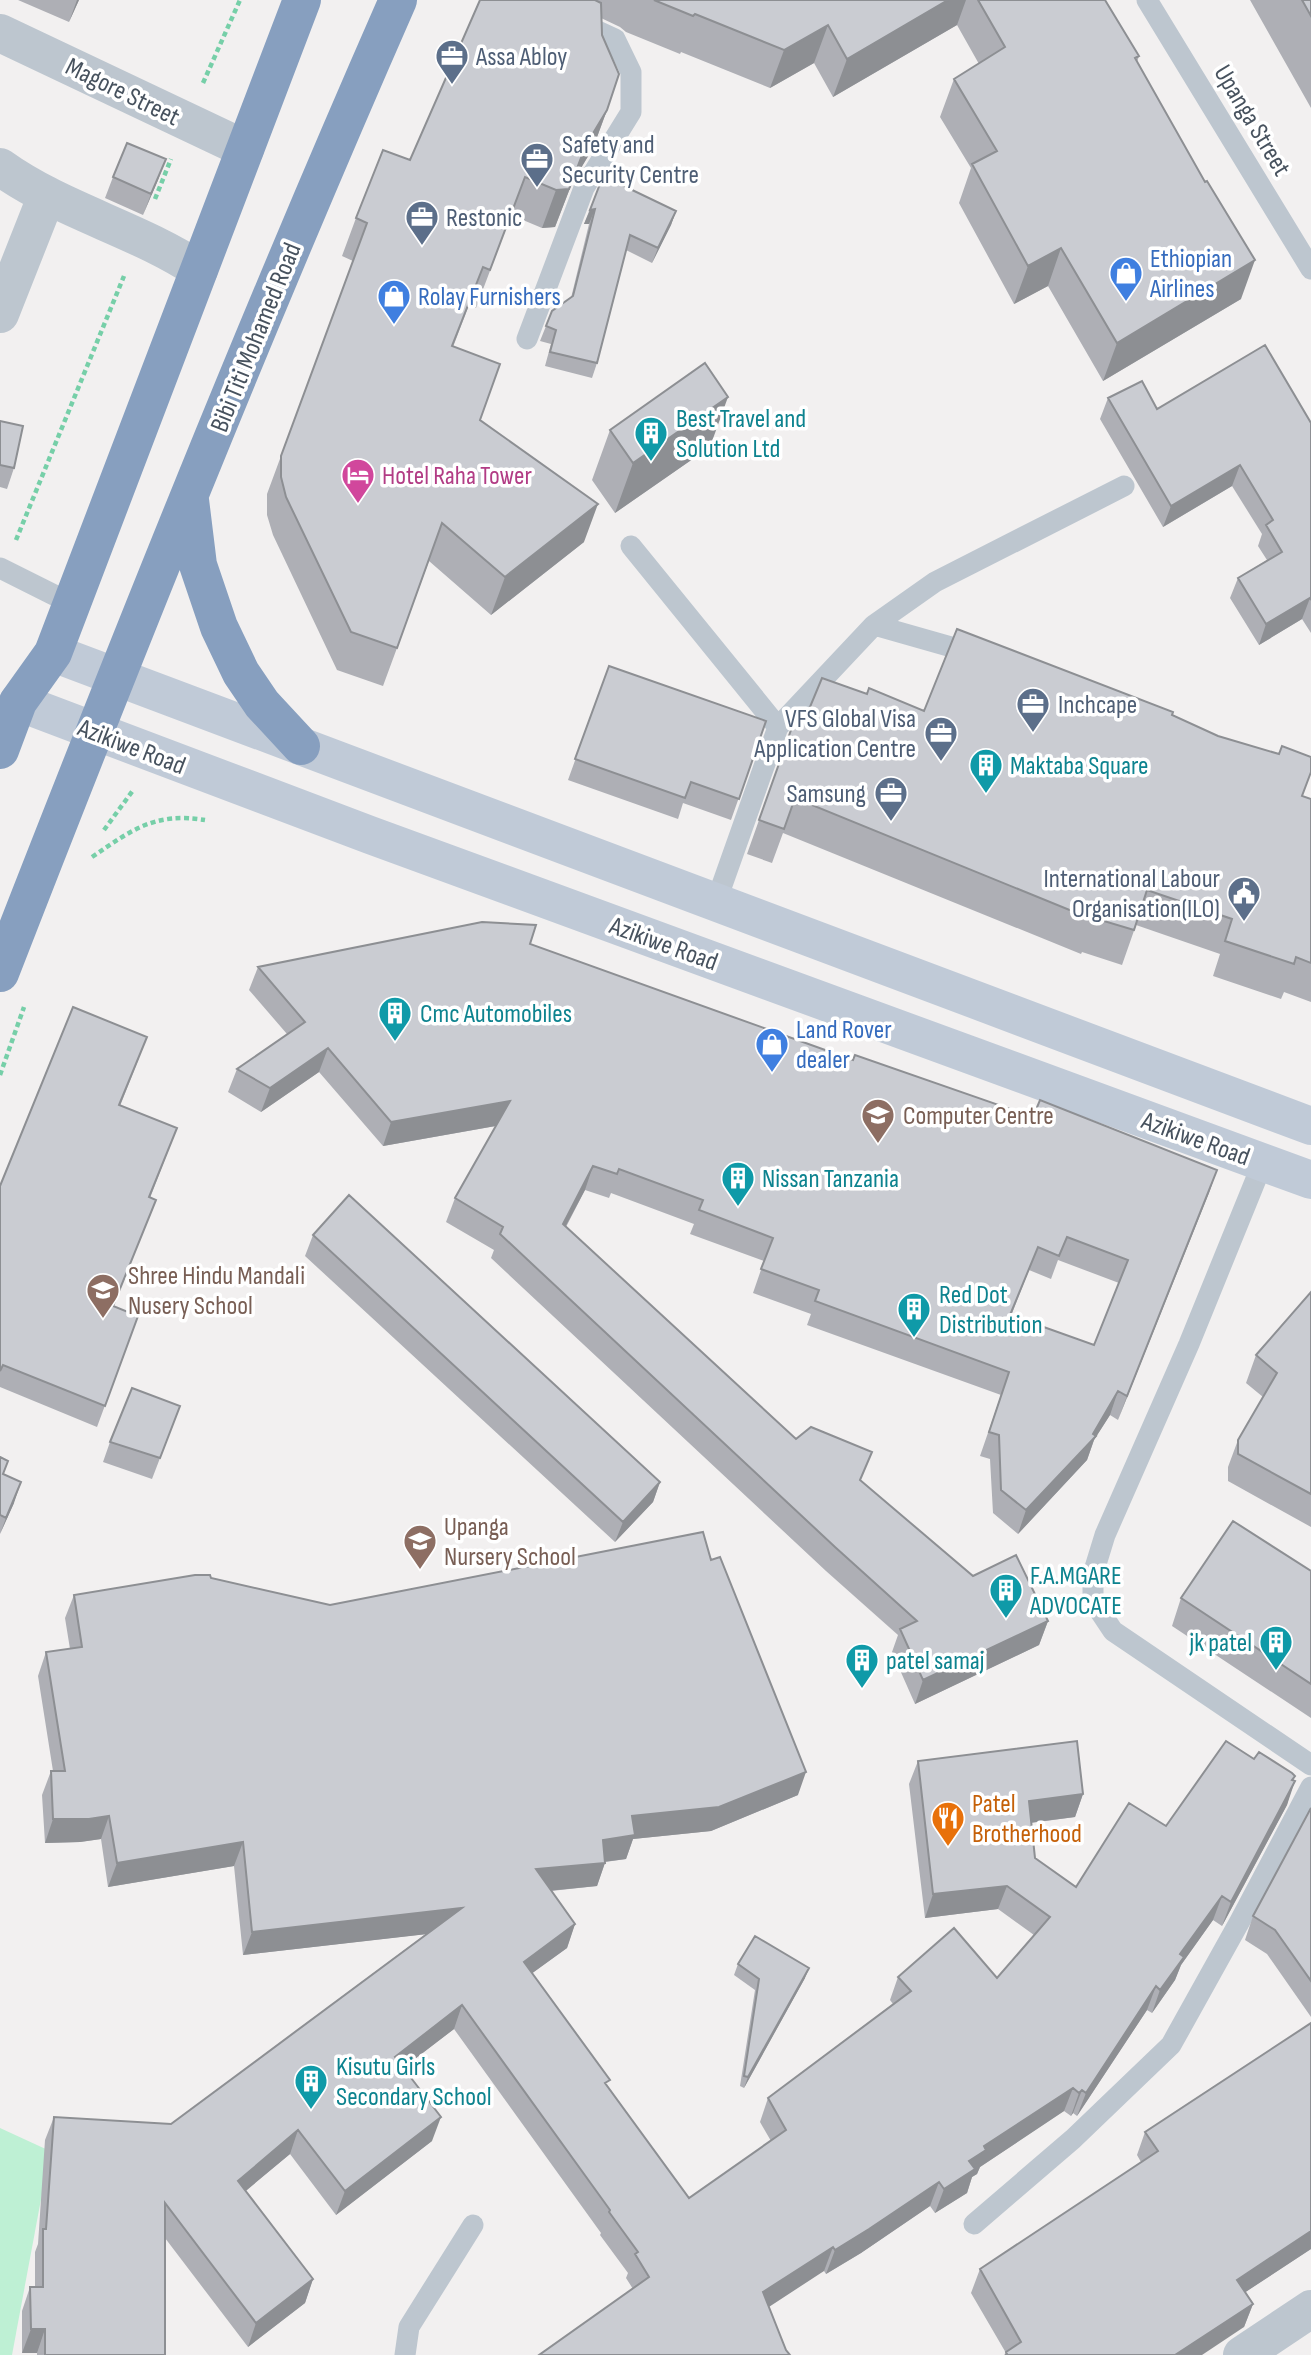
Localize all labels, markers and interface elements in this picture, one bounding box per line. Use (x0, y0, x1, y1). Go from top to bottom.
office icon: Assa Abloy (433, 37, 471, 86)
place label: Assa Abloy (475, 42, 567, 73)
street label: Magore Street (60, 51, 184, 133)
street label: Upanga Street (1207, 60, 1297, 182)
place label: Safety and Security Centre (562, 130, 699, 191)
office icon: Safety and Security Centre (518, 140, 556, 189)
office icon: Restonic (403, 198, 441, 247)
place label: Restonic (446, 203, 522, 234)
street label: Bibi Titi Mohamed Road (204, 238, 308, 437)
place label: Ethiopian Airlines (1149, 244, 1232, 305)
shop icon: Ethiopian Airlines (1107, 254, 1145, 303)
shop icon: Rolay Furnishers (375, 277, 413, 326)
place label: Rolay Furnishers (418, 282, 561, 313)
place label: Best Travel and Solution Ltd (676, 404, 806, 465)
building icon: Best Travel and Solution Ltd (632, 414, 670, 463)
hotel icon: Hotel Raha Tower (339, 456, 377, 505)
place label: Hotel Raha Tower (382, 461, 533, 492)
office icon: Inchcape (1014, 685, 1052, 734)
place label: Inchcape (1058, 690, 1137, 721)
place label: VFS Global Visa Application Centre (753, 704, 916, 765)
street label: Azikiwe Road (72, 712, 190, 782)
office icon: VFS Global Visa Application Centre (922, 714, 960, 763)
building icon: Maktaba Square (967, 746, 1005, 795)
place label: Maktaba Square (1010, 751, 1148, 782)
office icon: Samsung (872, 774, 910, 823)
place label: Samsung (786, 779, 866, 810)
place label: International Labour Organisation(ILO) (1043, 864, 1221, 925)
public building icon: International Labour Organisation(ILO) (1225, 874, 1263, 923)
street label: Azikiwe Road (604, 910, 722, 978)
building icon: Cmc Automobiles (376, 994, 414, 1043)
place label: Cmc Automobiles (420, 999, 572, 1030)
place label: Land Rover dealer (796, 1015, 892, 1076)
shop icon: Land Rover dealer (753, 1025, 791, 1074)
school or university icon: Computer Centre (859, 1096, 897, 1145)
place label: Computer Centre (903, 1101, 1054, 1132)
street label: Azikiwe Road (1136, 1105, 1254, 1173)
building icon: Nissan Tanzania (719, 1159, 757, 1208)
place label: Nissan Tanzania (762, 1164, 899, 1195)
place label: Shree Hindu Mandali Nusery School (128, 1261, 305, 1322)
school or university icon: Shree Hindu Mandali Nusery School (84, 1271, 122, 1320)
place label: Red Dot Distribution (939, 1280, 1043, 1341)
building icon: Red Dot Distribution (895, 1290, 933, 1339)
place label: Upanga Nursery School (444, 1512, 576, 1573)
school or university icon: Upanga Nursery School (401, 1522, 439, 1571)
place label: F.A.MGARE ADVOCATE (1029, 1561, 1122, 1622)
building icon: F.A.MGARE ADVOCATE (987, 1571, 1025, 1620)
building icon: jk patel (1257, 1623, 1295, 1672)
place label: jk patel (1189, 1628, 1252, 1659)
building icon: patel samaj (843, 1641, 881, 1690)
place label: patel samaj (886, 1646, 985, 1677)
place label: Patel Brotherhood (972, 1789, 1082, 1850)
restaurant icon: Patel Brotherhood (929, 1799, 967, 1848)
place label: Kisutu Girls Secondary School (336, 2052, 492, 2113)
building icon: Kisutu Girls Secondary School (292, 2062, 330, 2111)

